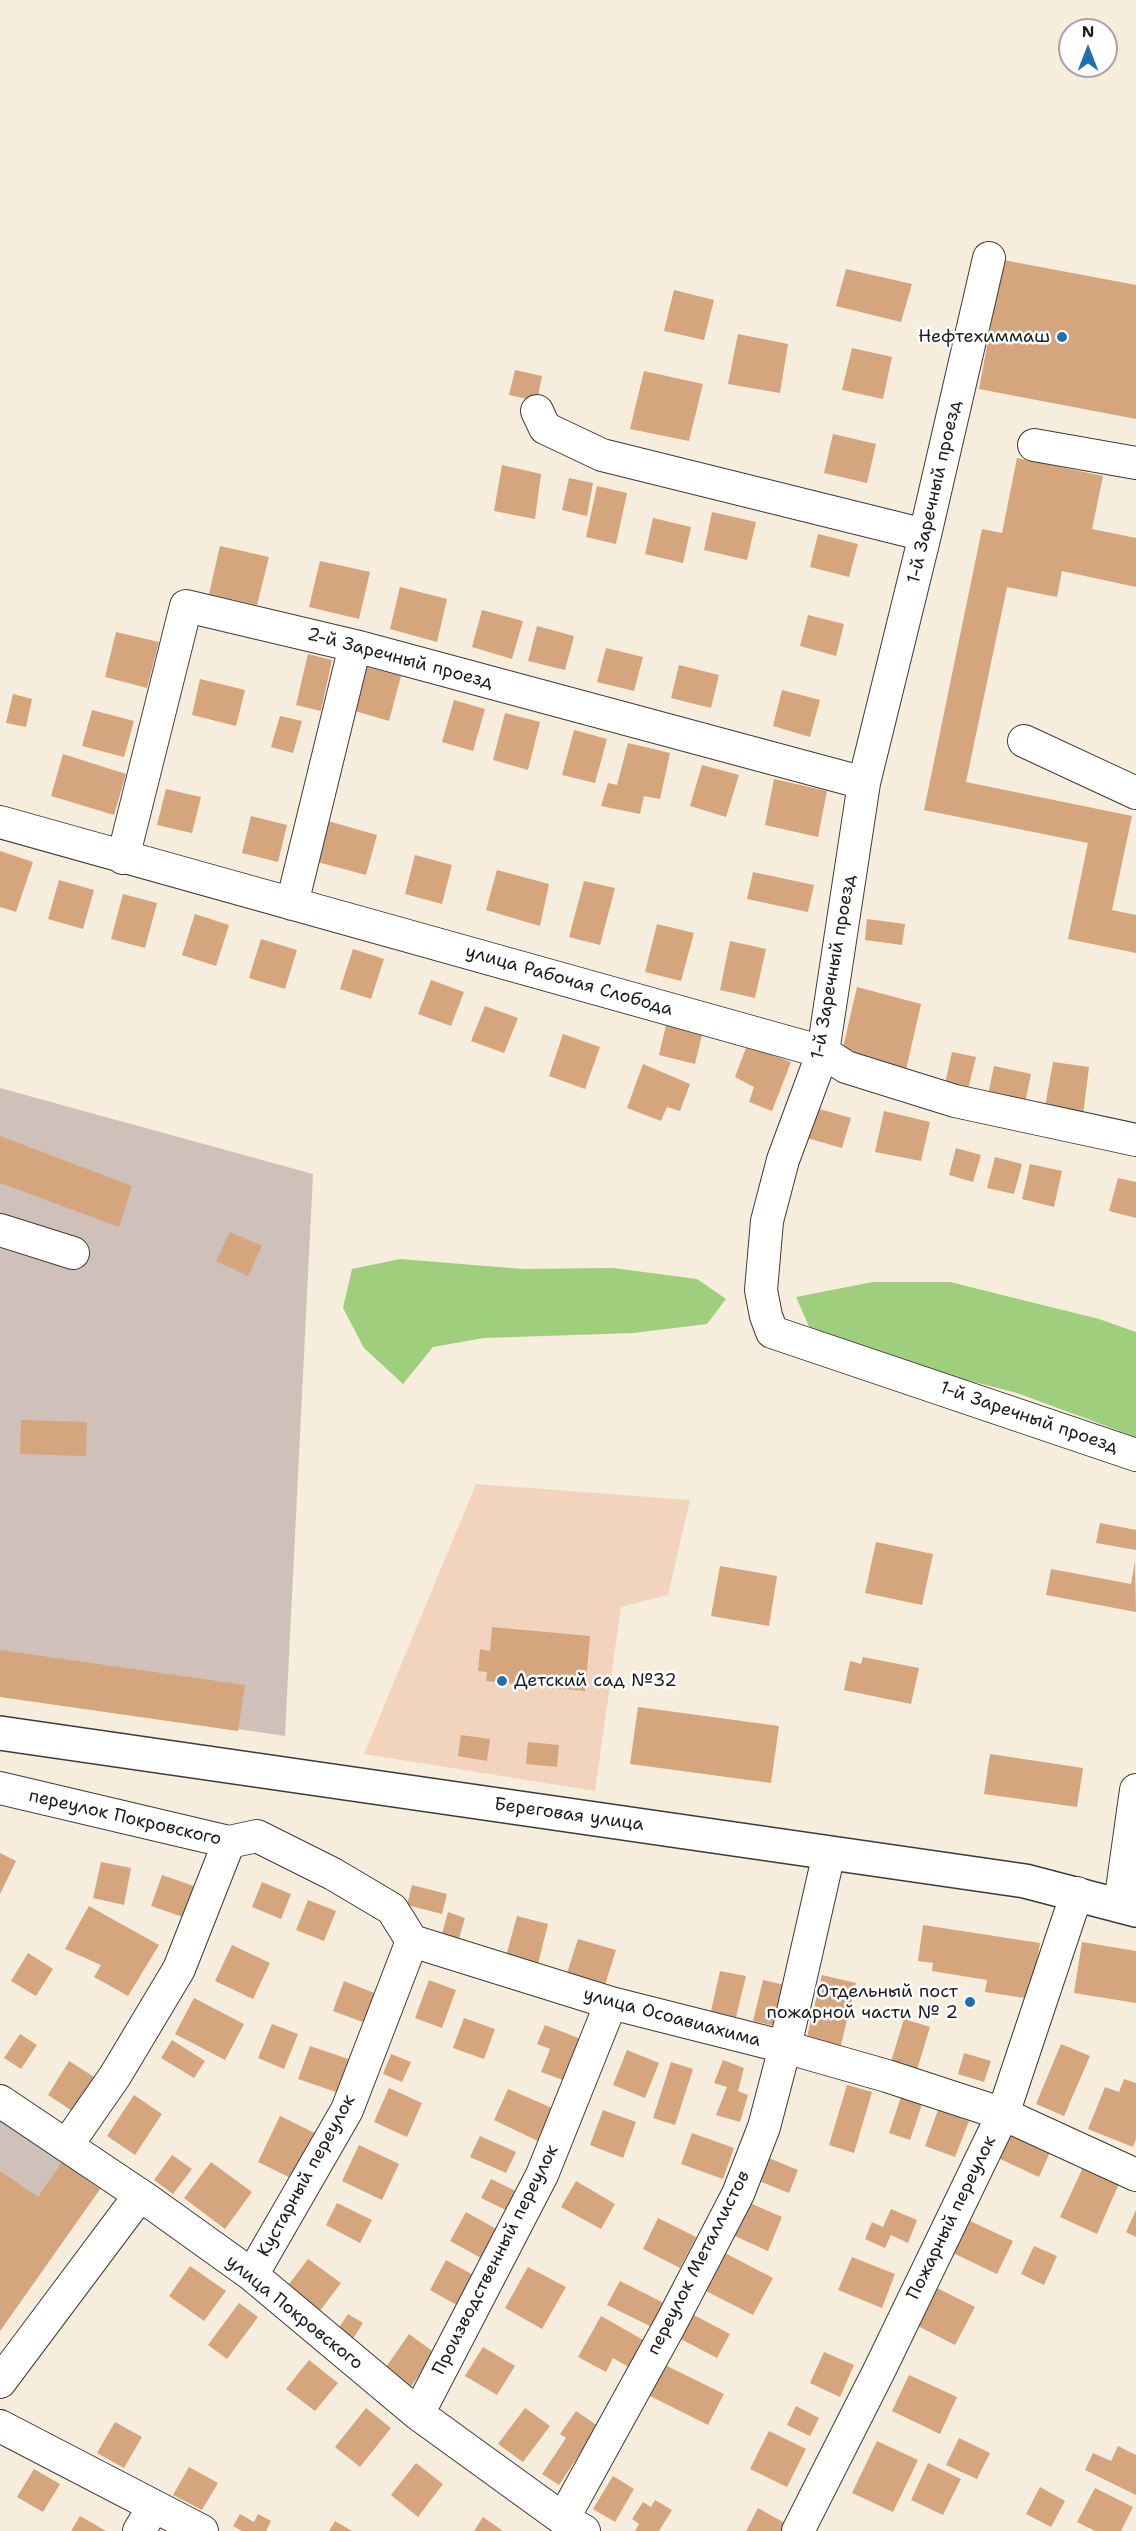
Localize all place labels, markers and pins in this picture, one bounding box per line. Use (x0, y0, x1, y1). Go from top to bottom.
place label: Нефтехиммаш (918, 326, 1050, 348)
marker: Нефтехиммаш (1055, 330, 1069, 344)
place label: Детский сад №32 (514, 1670, 677, 1692)
marker: Детский сад №32 (495, 1674, 509, 1688)
place label: Отдельный пост пожарной части № 2 (767, 1981, 958, 2024)
marker: Отдельный пост пожарной части № 2 (963, 1995, 977, 2009)

